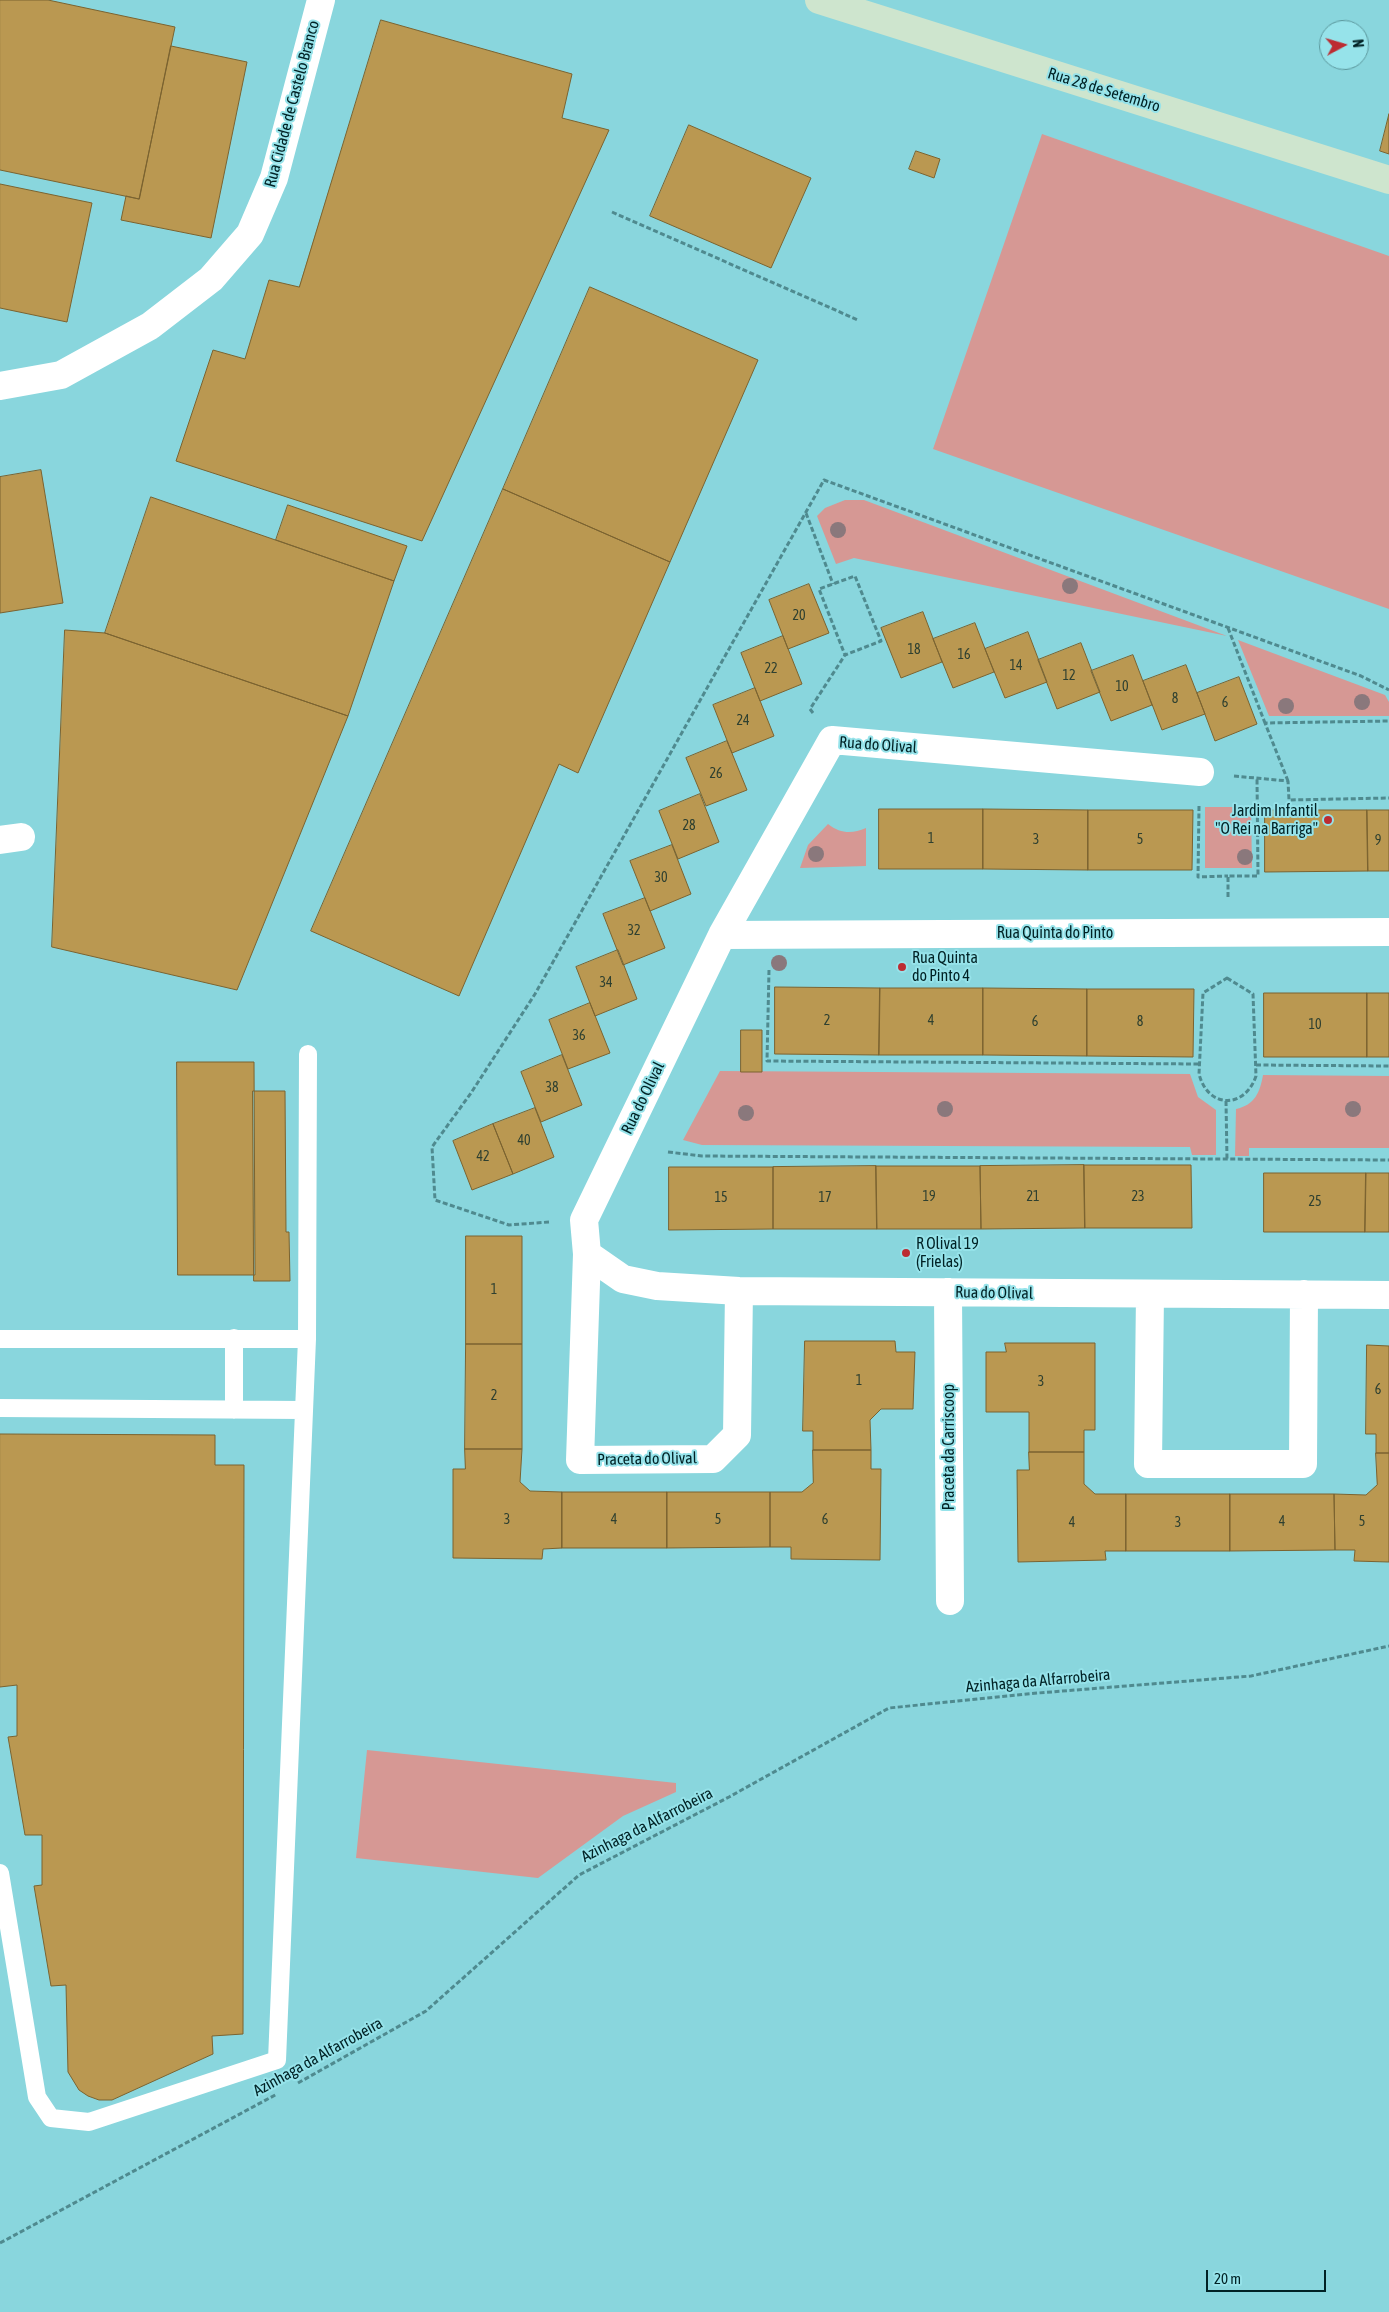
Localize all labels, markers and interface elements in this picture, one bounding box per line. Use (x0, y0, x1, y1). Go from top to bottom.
street label: Rua Cidade de Castelo Branco (260, 19, 324, 189)
north arrow (1319, 20, 1369, 70)
text: N (1350, 39, 1366, 48)
street label: Rua 28 de Setembro (1045, 64, 1163, 116)
house number: 20 (792, 608, 806, 624)
house number: 18 (907, 642, 921, 658)
house number: 16 (957, 647, 971, 663)
house number: 14 (1009, 658, 1023, 674)
house number: 22 (764, 661, 778, 677)
house number: 12 (1062, 668, 1076, 684)
house number: 10 (1115, 679, 1129, 695)
house number: 8 (1172, 691, 1178, 707)
house number: 6 (1222, 695, 1228, 711)
house number: 24 (736, 713, 750, 729)
street label: Rua do Olival (838, 733, 918, 757)
house number: 26 (709, 766, 723, 782)
place label: Jardim Infantil "O Rei na Barriga" (1215, 801, 1318, 839)
marker: Jardim Infantil "O Rei na Barriga" (1322, 814, 1334, 826)
house number: 28 (682, 818, 696, 834)
house number: 1 (928, 831, 934, 847)
house number: 3 (1033, 832, 1039, 848)
house number: 5 (1137, 832, 1143, 848)
house number: 9 (1375, 833, 1381, 849)
house number: 30 (654, 870, 668, 886)
house number: 32 (627, 923, 641, 939)
street label: Rua Quinta do Pinto (997, 923, 1113, 943)
place label: Rua Quinta do Pinto 4 (912, 948, 978, 986)
marker: Rua Quinta do Pinto 4 (896, 961, 908, 973)
house number: 34 (599, 975, 613, 991)
house number: 2 (824, 1013, 830, 1029)
house number: 4 (928, 1013, 934, 1029)
house number: 6 (1032, 1014, 1038, 1030)
house number: 8 (1137, 1014, 1143, 1030)
house number: 10 (1308, 1017, 1322, 1033)
house number: 36 (572, 1028, 586, 1044)
street label: Rua do Olival (617, 1059, 669, 1137)
house number: 38 (545, 1080, 559, 1096)
house number: 40 (517, 1133, 531, 1149)
house number: 42 (476, 1149, 490, 1165)
house number: 19 (922, 1189, 936, 1205)
house number: 21 (1026, 1189, 1040, 1205)
house number: 23 (1131, 1189, 1145, 1205)
house number: 15 (714, 1190, 728, 1206)
house number: 17 (818, 1190, 832, 1206)
house number: 25 (1308, 1194, 1322, 1210)
place label: R Olival 19 (Frielas) (916, 1234, 979, 1272)
marker: R Olival 19 (Frielas) (900, 1247, 912, 1259)
house number: 1 (491, 1282, 497, 1298)
street label: Rua do Olival (955, 1283, 1033, 1303)
house number: 1 (856, 1373, 862, 1389)
house number: 3 (1038, 1374, 1044, 1390)
house number: 6 (1375, 1382, 1381, 1398)
street label: Praceta da Carriscoop (939, 1384, 959, 1510)
house number: 2 (491, 1388, 497, 1404)
street label: Praceta do Olival (597, 1449, 697, 1469)
house number: 3 (504, 1512, 510, 1528)
house number: 4 (611, 1512, 617, 1528)
house number: 5 (715, 1512, 721, 1528)
house number: 6 (822, 1512, 828, 1528)
house number: 4 (1279, 1514, 1285, 1530)
house number: 5 (1359, 1514, 1365, 1530)
house number: 4 (1069, 1515, 1075, 1531)
house number: 3 (1175, 1515, 1181, 1531)
street label: Azinhaga da Alfarrobeira (965, 1665, 1111, 1697)
street label: Azinhaga da Alfarrobeira (578, 1784, 716, 1866)
street label: Azinhaga da Alfarrobeira (250, 2013, 386, 2101)
scale bar (1209, 2260, 1329, 2292)
text: 20 m (1214, 2270, 1241, 2287)

